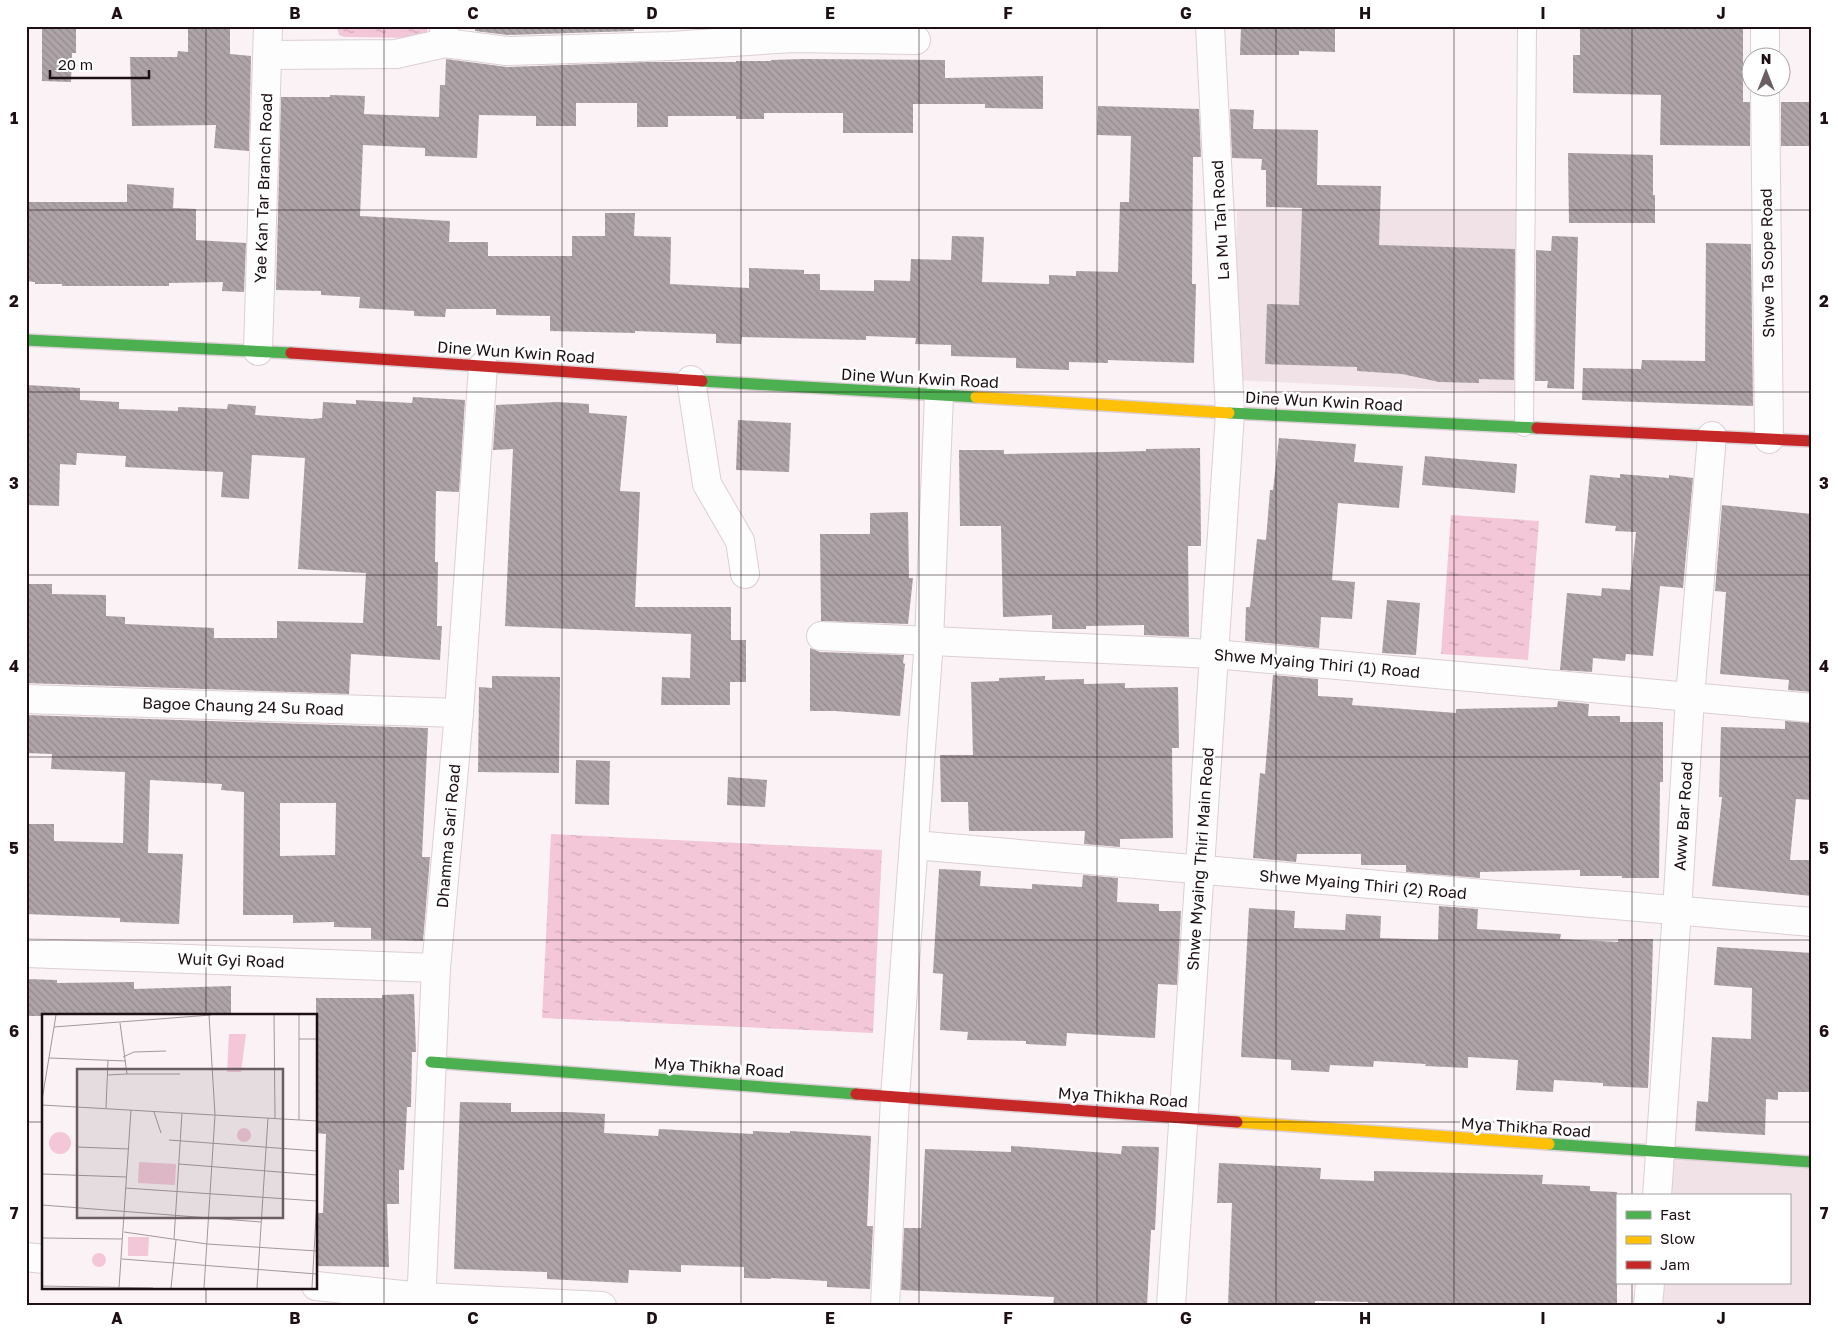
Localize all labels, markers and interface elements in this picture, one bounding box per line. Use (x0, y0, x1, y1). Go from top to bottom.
text: A (111, 3, 123, 23)
text: B (289, 3, 301, 23)
text: C (467, 3, 479, 23)
text: D (646, 3, 658, 23)
text: E (825, 3, 835, 23)
text: F (1003, 3, 1013, 23)
text: G (1180, 3, 1192, 23)
text: H (1359, 3, 1371, 23)
text: I (1540, 3, 1546, 23)
text: J (1716, 3, 1726, 23)
scale bar (50, 48, 149, 80)
north arrow (1740, 48, 1790, 98)
text: N (1761, 50, 1771, 67)
text: 20 m (58, 55, 93, 73)
street label: Yae Kan Tar Branch Road (250, 93, 276, 283)
text: 1 (10, 108, 18, 128)
text: 1 (1820, 108, 1828, 128)
street label: La Mu Tan Road (1207, 159, 1233, 281)
street label: Shwe Ta Sope Road (1756, 188, 1778, 338)
text: 2 (9, 291, 19, 311)
text: 2 (1819, 291, 1829, 311)
street label: Dine Wun Kwin Road (436, 337, 596, 367)
street label: Dine Wun Kwin Road (841, 364, 999, 392)
street label: Dine Wun Kwin Road (1245, 387, 1403, 415)
text: 3 (9, 473, 19, 493)
text: 3 (1819, 473, 1829, 493)
street label: Shwe Myaing Thiri (1) Road (1213, 644, 1421, 682)
text: 4 (9, 656, 19, 676)
text: 4 (1819, 656, 1829, 676)
street label: Bagoe Chaung 24 Su Road (142, 692, 344, 720)
street label: Shwe Myaing Thiri Main Road (1182, 747, 1218, 971)
street label: Aww Bar Road (1669, 761, 1697, 871)
street label: Dhamma Sari Road (432, 763, 464, 909)
text: 5 (9, 838, 19, 858)
text: 5 (1819, 838, 1829, 858)
street label: Shwe Myaing Thiri (2) Road (1258, 865, 1468, 903)
street label: Wuit Gyi Road (177, 948, 285, 972)
inset map (42, 1014, 318, 1290)
text: 6 (9, 1021, 19, 1041)
text: 6 (1819, 1021, 1829, 1041)
street label: Mya Thikha Road (653, 1052, 785, 1082)
street label: Mya Thikha Road (1057, 1082, 1189, 1112)
street label: Mya Thikha Road (1460, 1112, 1592, 1142)
legend (1616, 1194, 1790, 1284)
text: 7 (10, 1203, 19, 1223)
text: 7 (1820, 1203, 1829, 1223)
text: Fast (1660, 1205, 1691, 1223)
text: Slow (1660, 1229, 1695, 1247)
text: Jam (1660, 1255, 1690, 1273)
text: A (111, 1308, 123, 1328)
text: B (289, 1308, 301, 1328)
text: C (467, 1308, 479, 1328)
text: D (646, 1308, 658, 1328)
text: E (825, 1308, 835, 1328)
text: F (1003, 1308, 1013, 1328)
text: G (1180, 1308, 1192, 1328)
text: H (1359, 1308, 1371, 1328)
text: I (1540, 1308, 1546, 1328)
text: J (1716, 1308, 1726, 1328)

